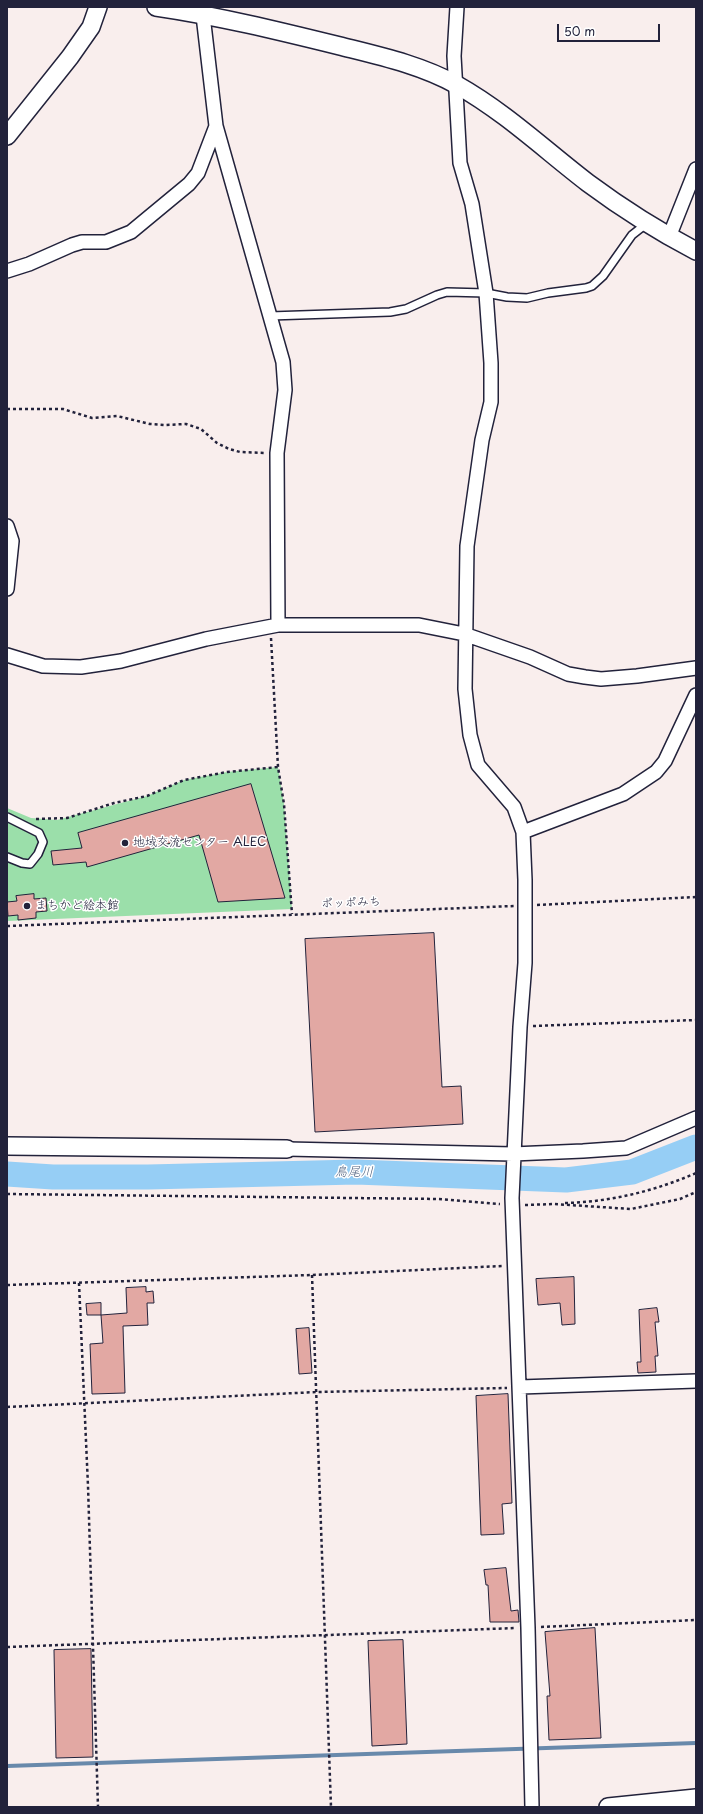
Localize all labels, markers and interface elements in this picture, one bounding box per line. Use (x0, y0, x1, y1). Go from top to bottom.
scale bar (559, 16, 662, 42)
text: 50 m (564, 22, 595, 40)
place label: 地域交流センター ALEC (133, 836, 266, 850)
marker: 地域交流センター ALEC (120, 838, 130, 848)
street label: ポッポみち (321, 895, 381, 911)
place label: まちかど絵本館 (35, 899, 119, 913)
marker: まちかど絵本館 (22, 901, 32, 911)
water label: 鳥尾川 (335, 1164, 373, 1180)

